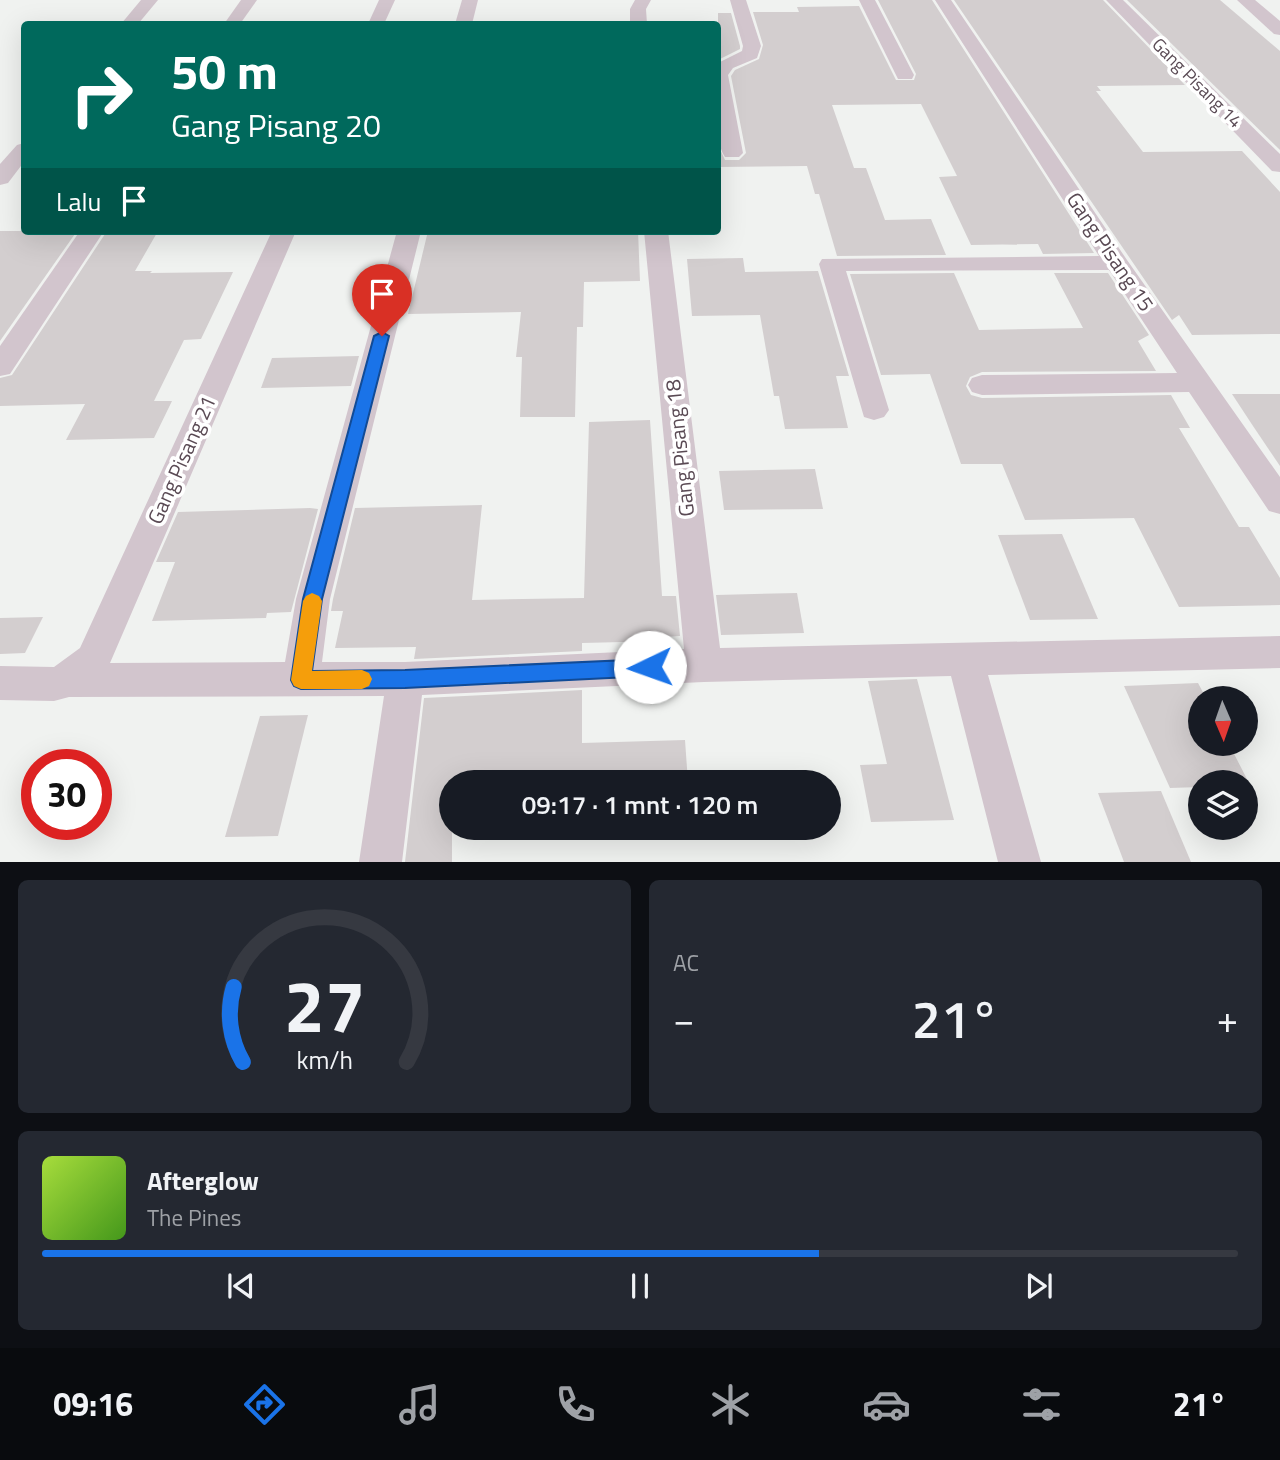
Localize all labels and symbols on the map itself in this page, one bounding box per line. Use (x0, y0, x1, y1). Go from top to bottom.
street label: Gang Pisang 14 (1146, 31, 1249, 134)
street label: Gang Pisang 15 (1059, 185, 1163, 317)
pin (352, 264, 412, 336)
street label: Gang Pisang 18 (656, 378, 702, 518)
street label: Gang Pisang 21 (138, 390, 224, 529)
position arrow (613, 630, 687, 704)
north arrow (1188, 686, 1258, 756)
speed limit sign: 30 (21, 749, 112, 840)

